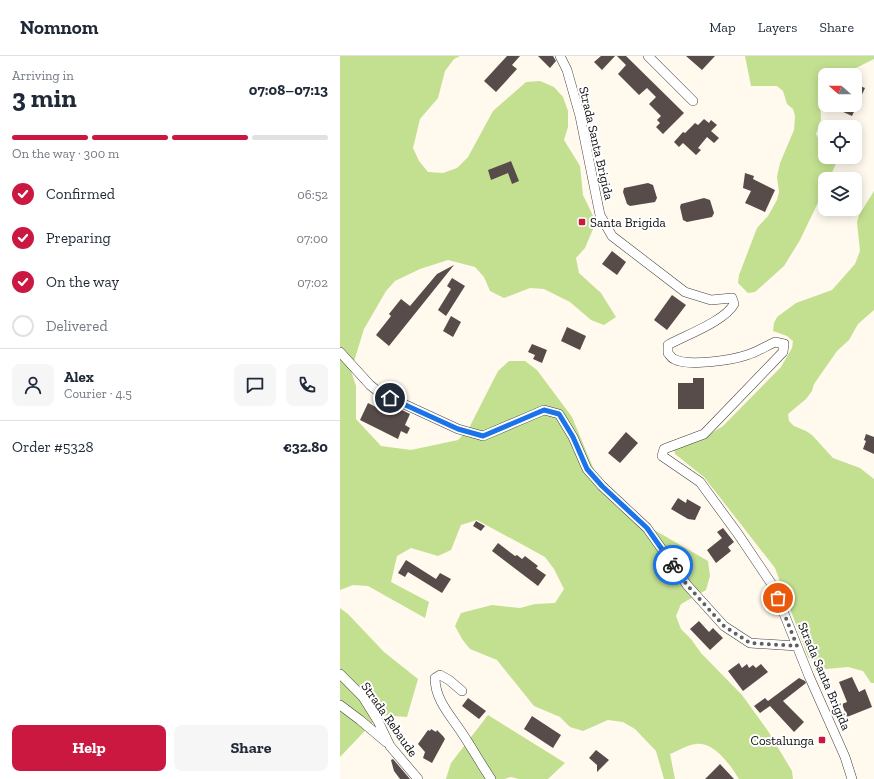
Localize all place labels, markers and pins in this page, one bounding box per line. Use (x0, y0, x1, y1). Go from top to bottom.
place label: Santa Brigida (590, 215, 667, 230)
marker: Santa Brigida (577, 217, 587, 227)
pin (373, 381, 407, 415)
pin (761, 581, 795, 615)
place label: Costalunga (751, 733, 815, 748)
marker: Costalunga (817, 735, 827, 745)

